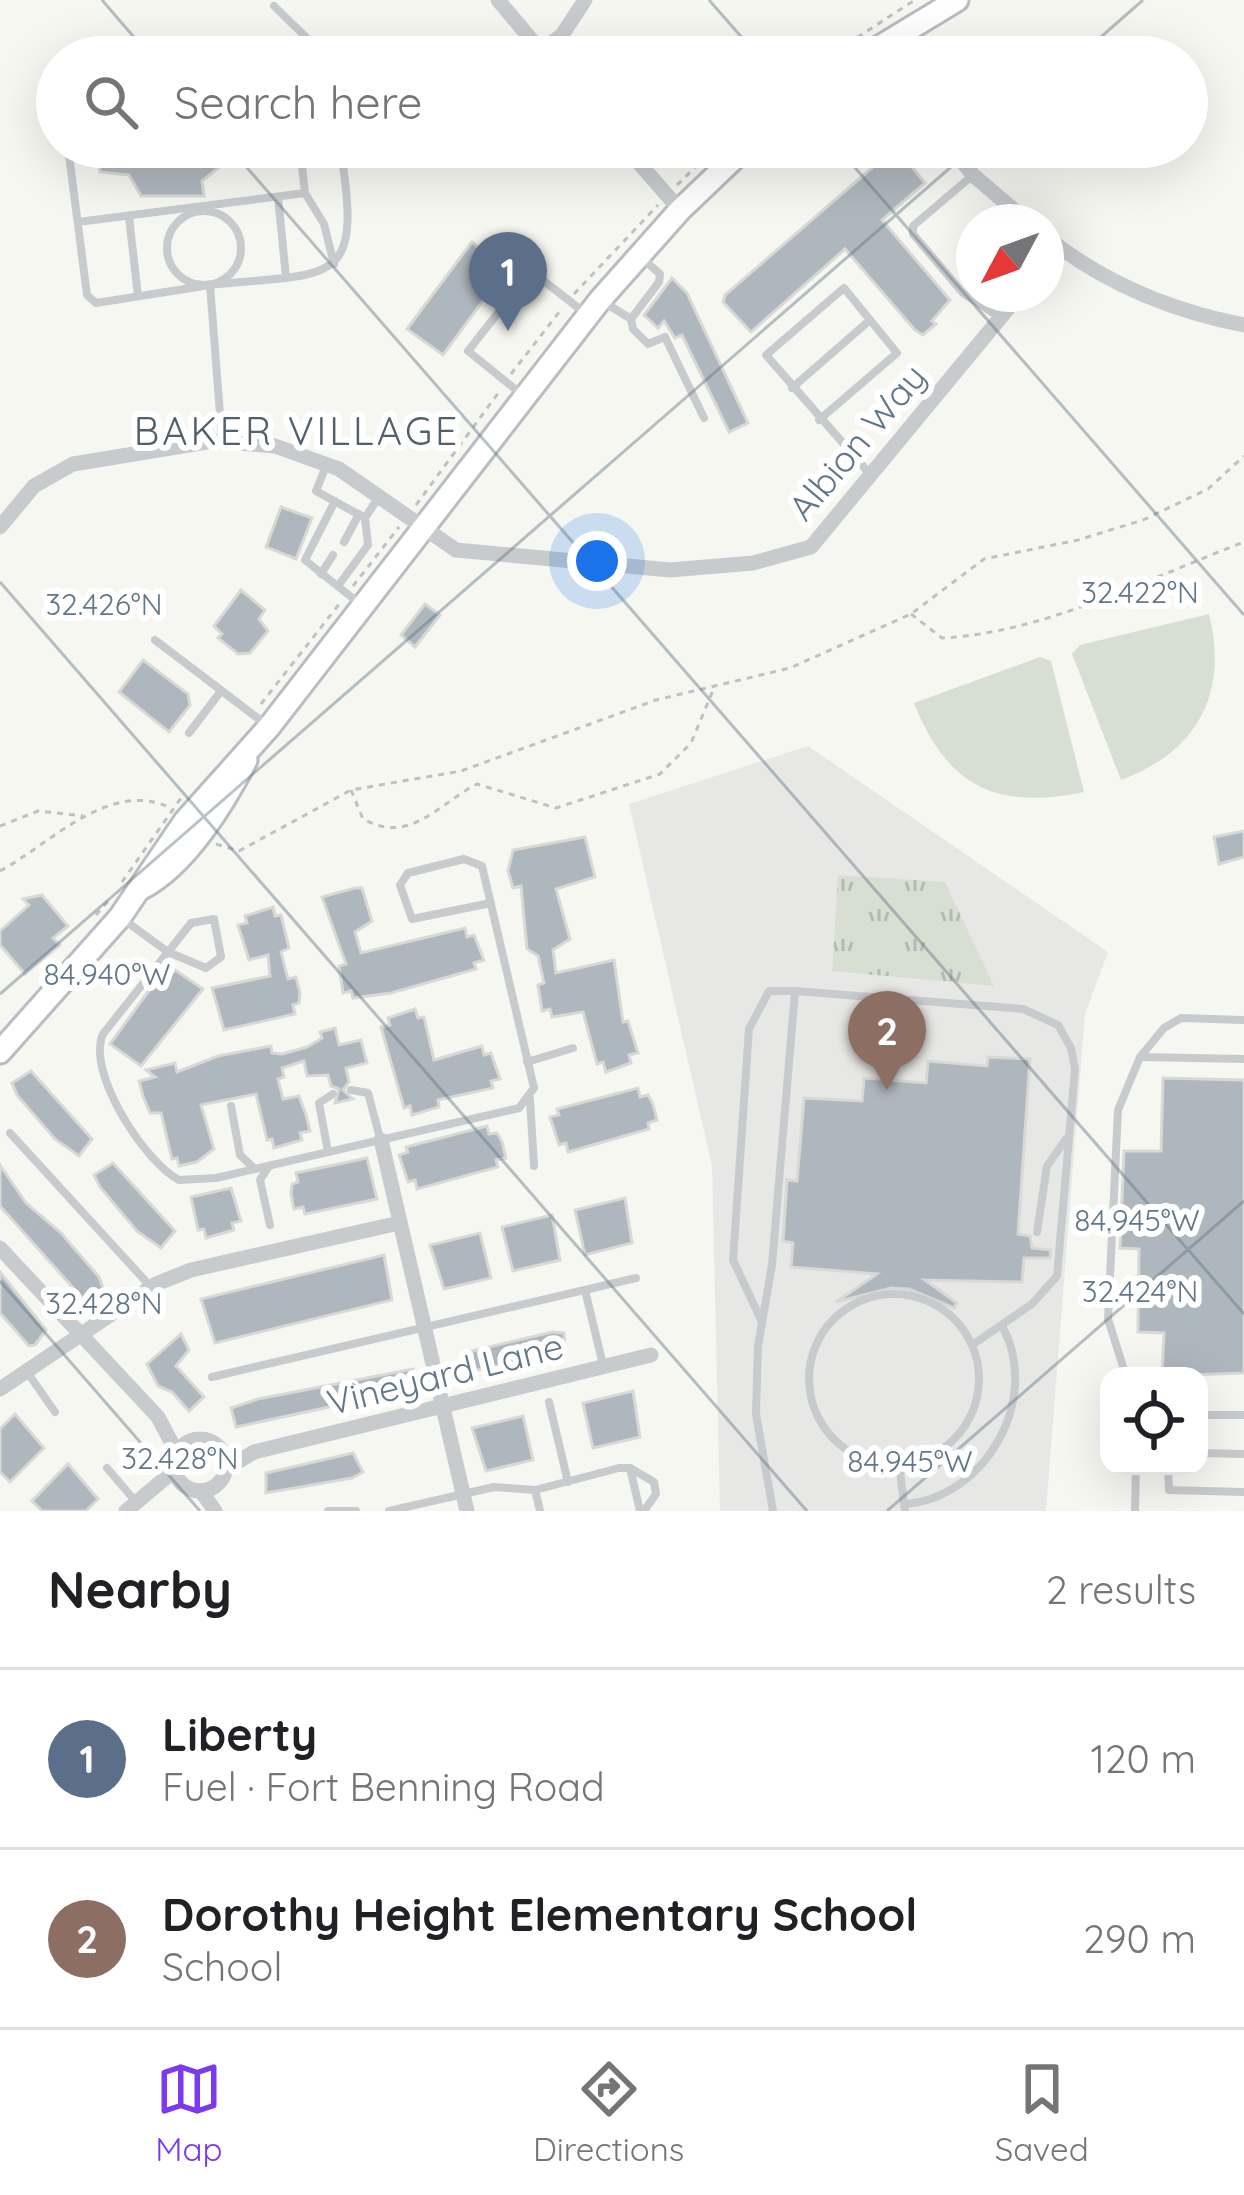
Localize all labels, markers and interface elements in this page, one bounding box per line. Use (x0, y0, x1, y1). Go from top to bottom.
search box (36, 36, 1208, 168)
icon: search (78, 69, 144, 135)
text: Search here (174, 74, 422, 130)
north arrow (956, 204, 1064, 312)
pin: 1 (469, 232, 547, 331)
street label: Albion Way (778, 354, 935, 529)
district label: BAKER VILLAGE (134, 406, 460, 455)
your location (567, 531, 627, 591)
text: 32.422°N (1081, 573, 1199, 611)
text: 32.426°N (45, 585, 163, 623)
text: 84.940°W (44, 955, 170, 993)
pin: 2 (848, 991, 926, 1090)
text: 84.945°W (1074, 1201, 1200, 1239)
text: 32.424°N (1082, 1272, 1198, 1310)
text: 32.428°N (45, 1284, 163, 1322)
street label: Vineyard Lane (322, 1322, 568, 1425)
map controls (1100, 1367, 1208, 1475)
button: locate (1100, 1367, 1208, 1475)
text: 32.428°N (121, 1439, 239, 1477)
text: 84.945°W (847, 1442, 973, 1480)
text: Nearby (48, 1557, 232, 1621)
text: 2 results (1046, 1565, 1196, 1614)
text: Liberty (162, 1706, 317, 1762)
text: 1 (79, 1734, 95, 1783)
text: 120 m (1091, 1734, 1196, 1783)
text: Fuel · Fort Benning Road (162, 1762, 605, 1811)
text: Dorothy Height Elementary School (162, 1886, 917, 1942)
text: 2 (76, 1914, 98, 1963)
text: 290 m (1083, 1914, 1196, 1963)
text: School (162, 1942, 282, 1991)
tab: Map (155, 2056, 223, 2169)
tab: Directions (533, 2056, 684, 2169)
tab: Saved (995, 2056, 1089, 2169)

